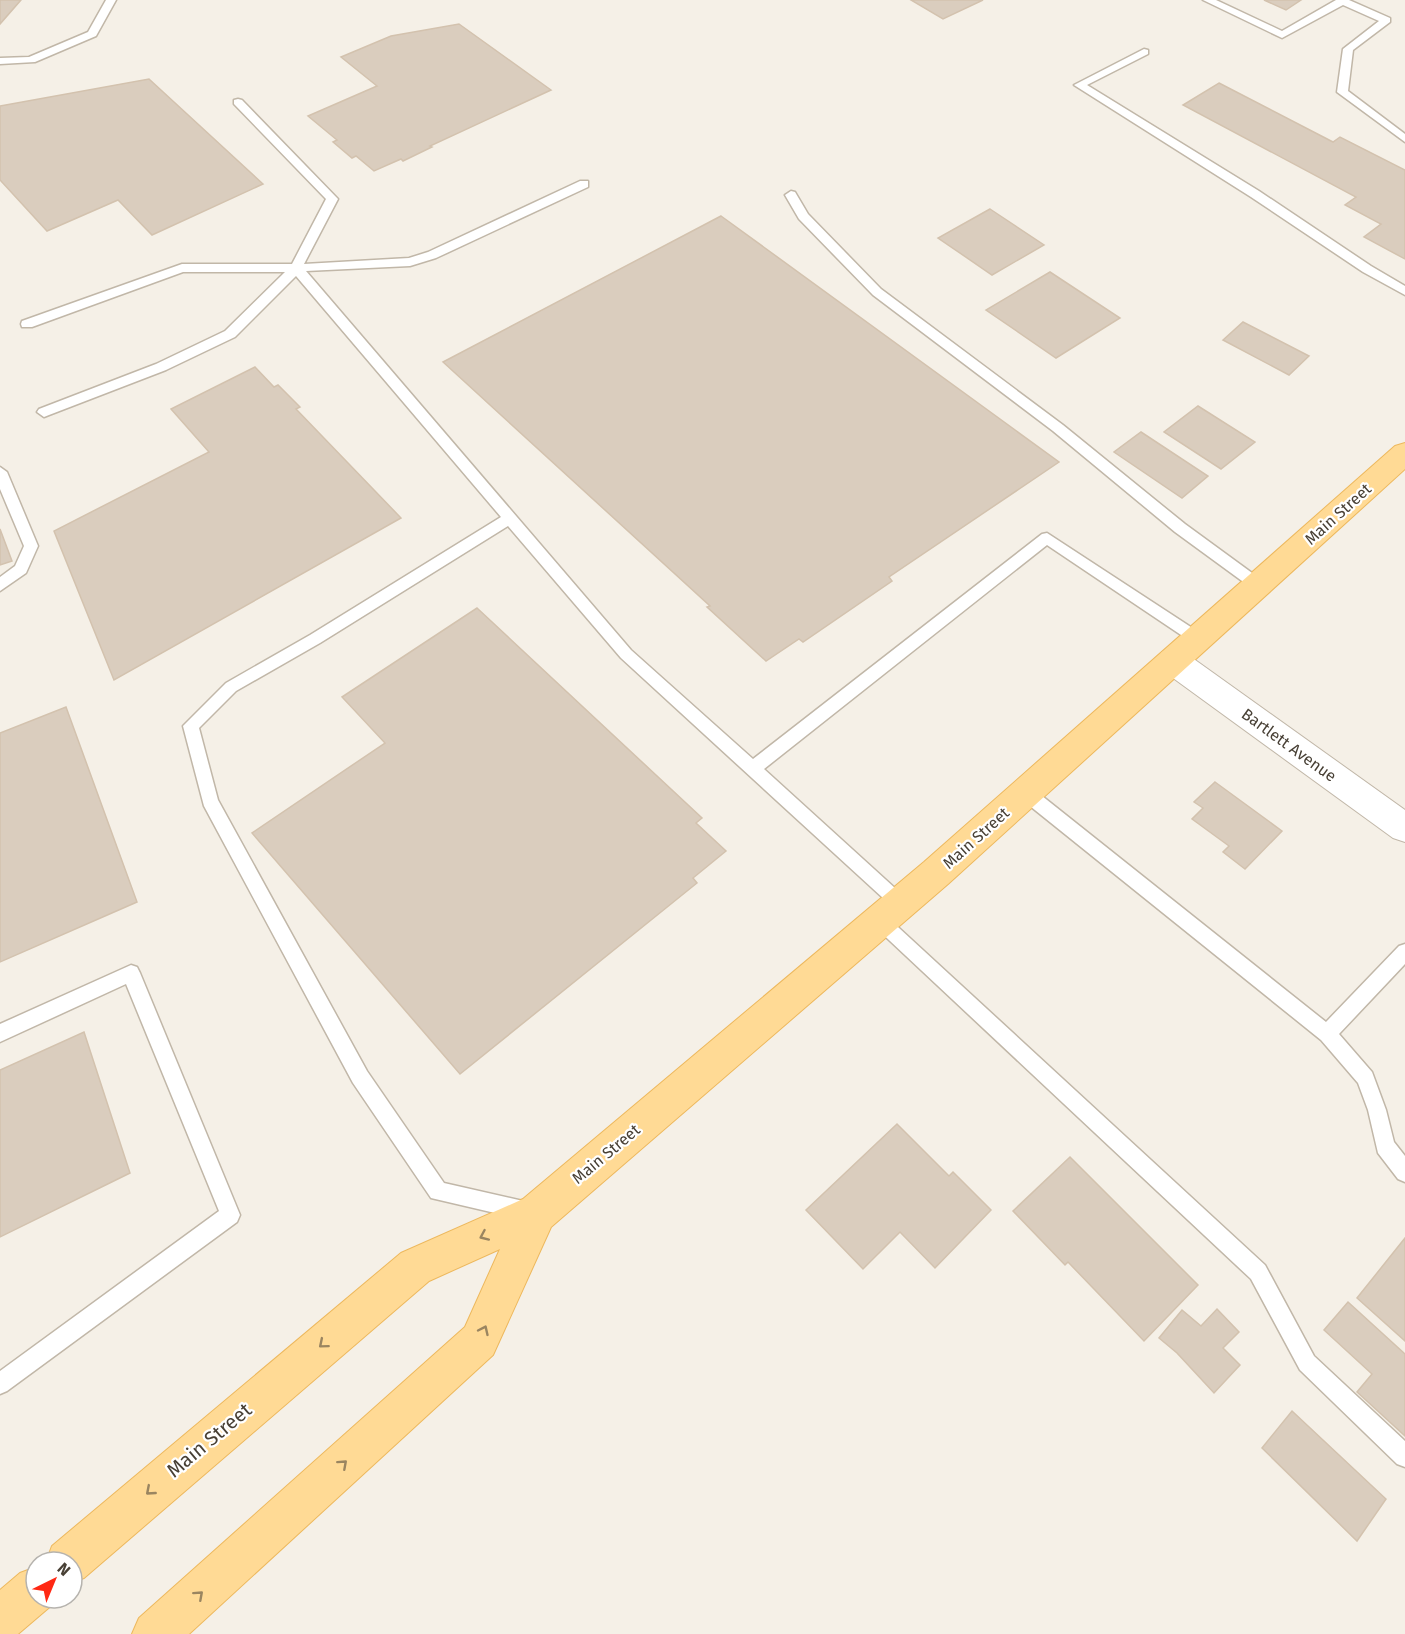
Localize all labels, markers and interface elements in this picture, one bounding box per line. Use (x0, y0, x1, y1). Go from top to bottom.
street label: Main Street (1301, 479, 1375, 549)
street label: Bartlett Avenue (1238, 704, 1340, 786)
street label: Main Street (939, 803, 1013, 873)
street label: Main Street (568, 1120, 644, 1188)
one-way arrow (479, 1229, 490, 1241)
one-way arrow (477, 1325, 489, 1336)
one-way arrow (319, 1337, 330, 1348)
street label: Main Street (162, 1397, 257, 1482)
one-way arrow (337, 1460, 347, 1471)
one-way arrow (146, 1484, 157, 1495)
north arrow (24, 1550, 84, 1610)
text: N (54, 1559, 74, 1580)
one-way arrow (192, 1591, 203, 1602)

